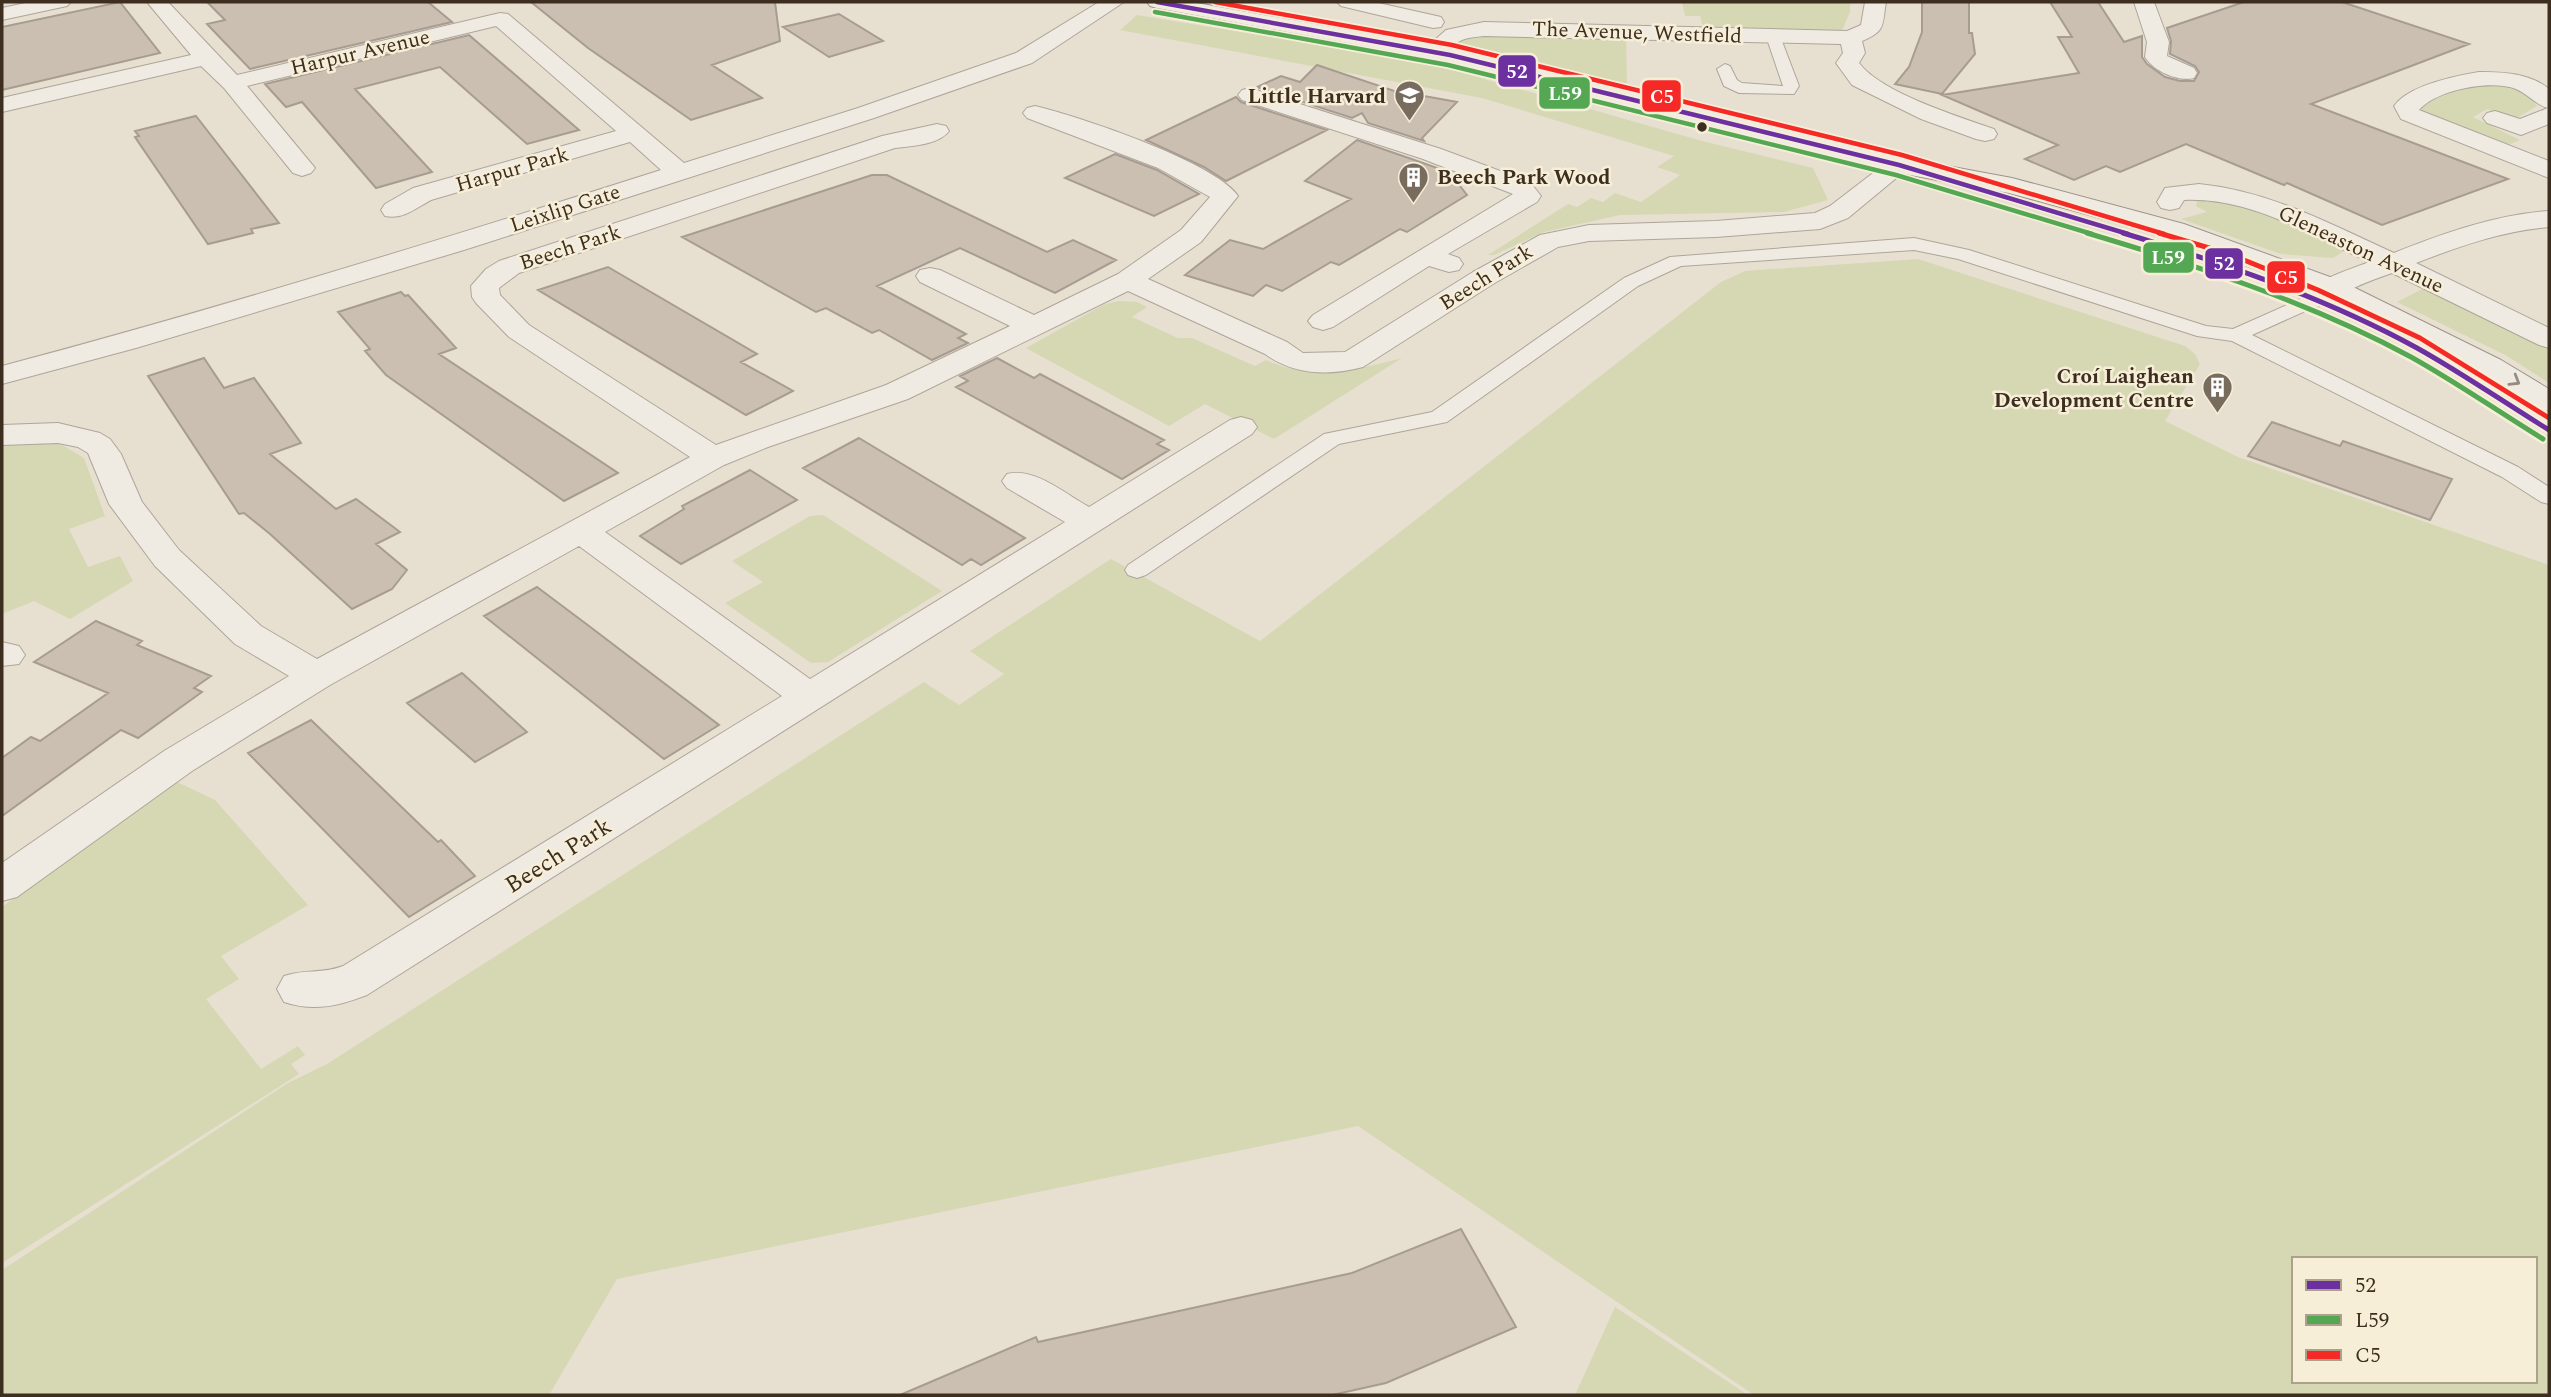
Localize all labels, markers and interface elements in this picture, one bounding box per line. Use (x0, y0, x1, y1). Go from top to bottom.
street label: The Avenue, Westfield (1531, 13, 1743, 53)
street label: Harpur Avenue (287, 21, 433, 85)
line badge: 52 (1497, 54, 1537, 88)
text: 52 (1506, 58, 1528, 87)
line badge: L59 (1538, 76, 1591, 110)
school or university icon: Little Harvard (1392, 79, 1426, 123)
line badge: C5 (1641, 79, 1682, 113)
text: L59 (1548, 80, 1582, 109)
place label: Little Harvard (1247, 81, 1386, 113)
text: C5 (1650, 83, 1674, 112)
unlabelled marker (1695, 120, 1709, 134)
street label: Harpur Park (452, 138, 573, 201)
building icon: Beech Park Wood (1397, 160, 1431, 204)
place label: Beech Park Wood (1437, 162, 1611, 194)
street label: Leixlip Gate (506, 176, 625, 242)
street label: Gleneaston Avenue (2272, 197, 2449, 302)
street label: Beech Park (515, 216, 626, 279)
street label: Beech Park (1433, 236, 1540, 319)
line badge: L59 (2142, 241, 2195, 274)
text: L59 (2151, 244, 2185, 273)
line badge: 52 (2204, 247, 2244, 280)
text: 52 (2213, 250, 2235, 279)
line badge: C5 (2266, 260, 2306, 294)
text: C5 (2274, 264, 2298, 293)
place label: Croí Laighean Development Centre (1994, 361, 2194, 417)
building icon: Croí Laighean Development Centre (2200, 371, 2234, 415)
one-way arrow (2507, 373, 2520, 386)
street label: Beech Park (498, 809, 619, 903)
legend (2292, 1257, 2537, 1383)
text: 52 (2355, 1270, 2376, 1302)
text: L59 (2355, 1305, 2389, 1337)
text: C5 (2355, 1340, 2381, 1372)

